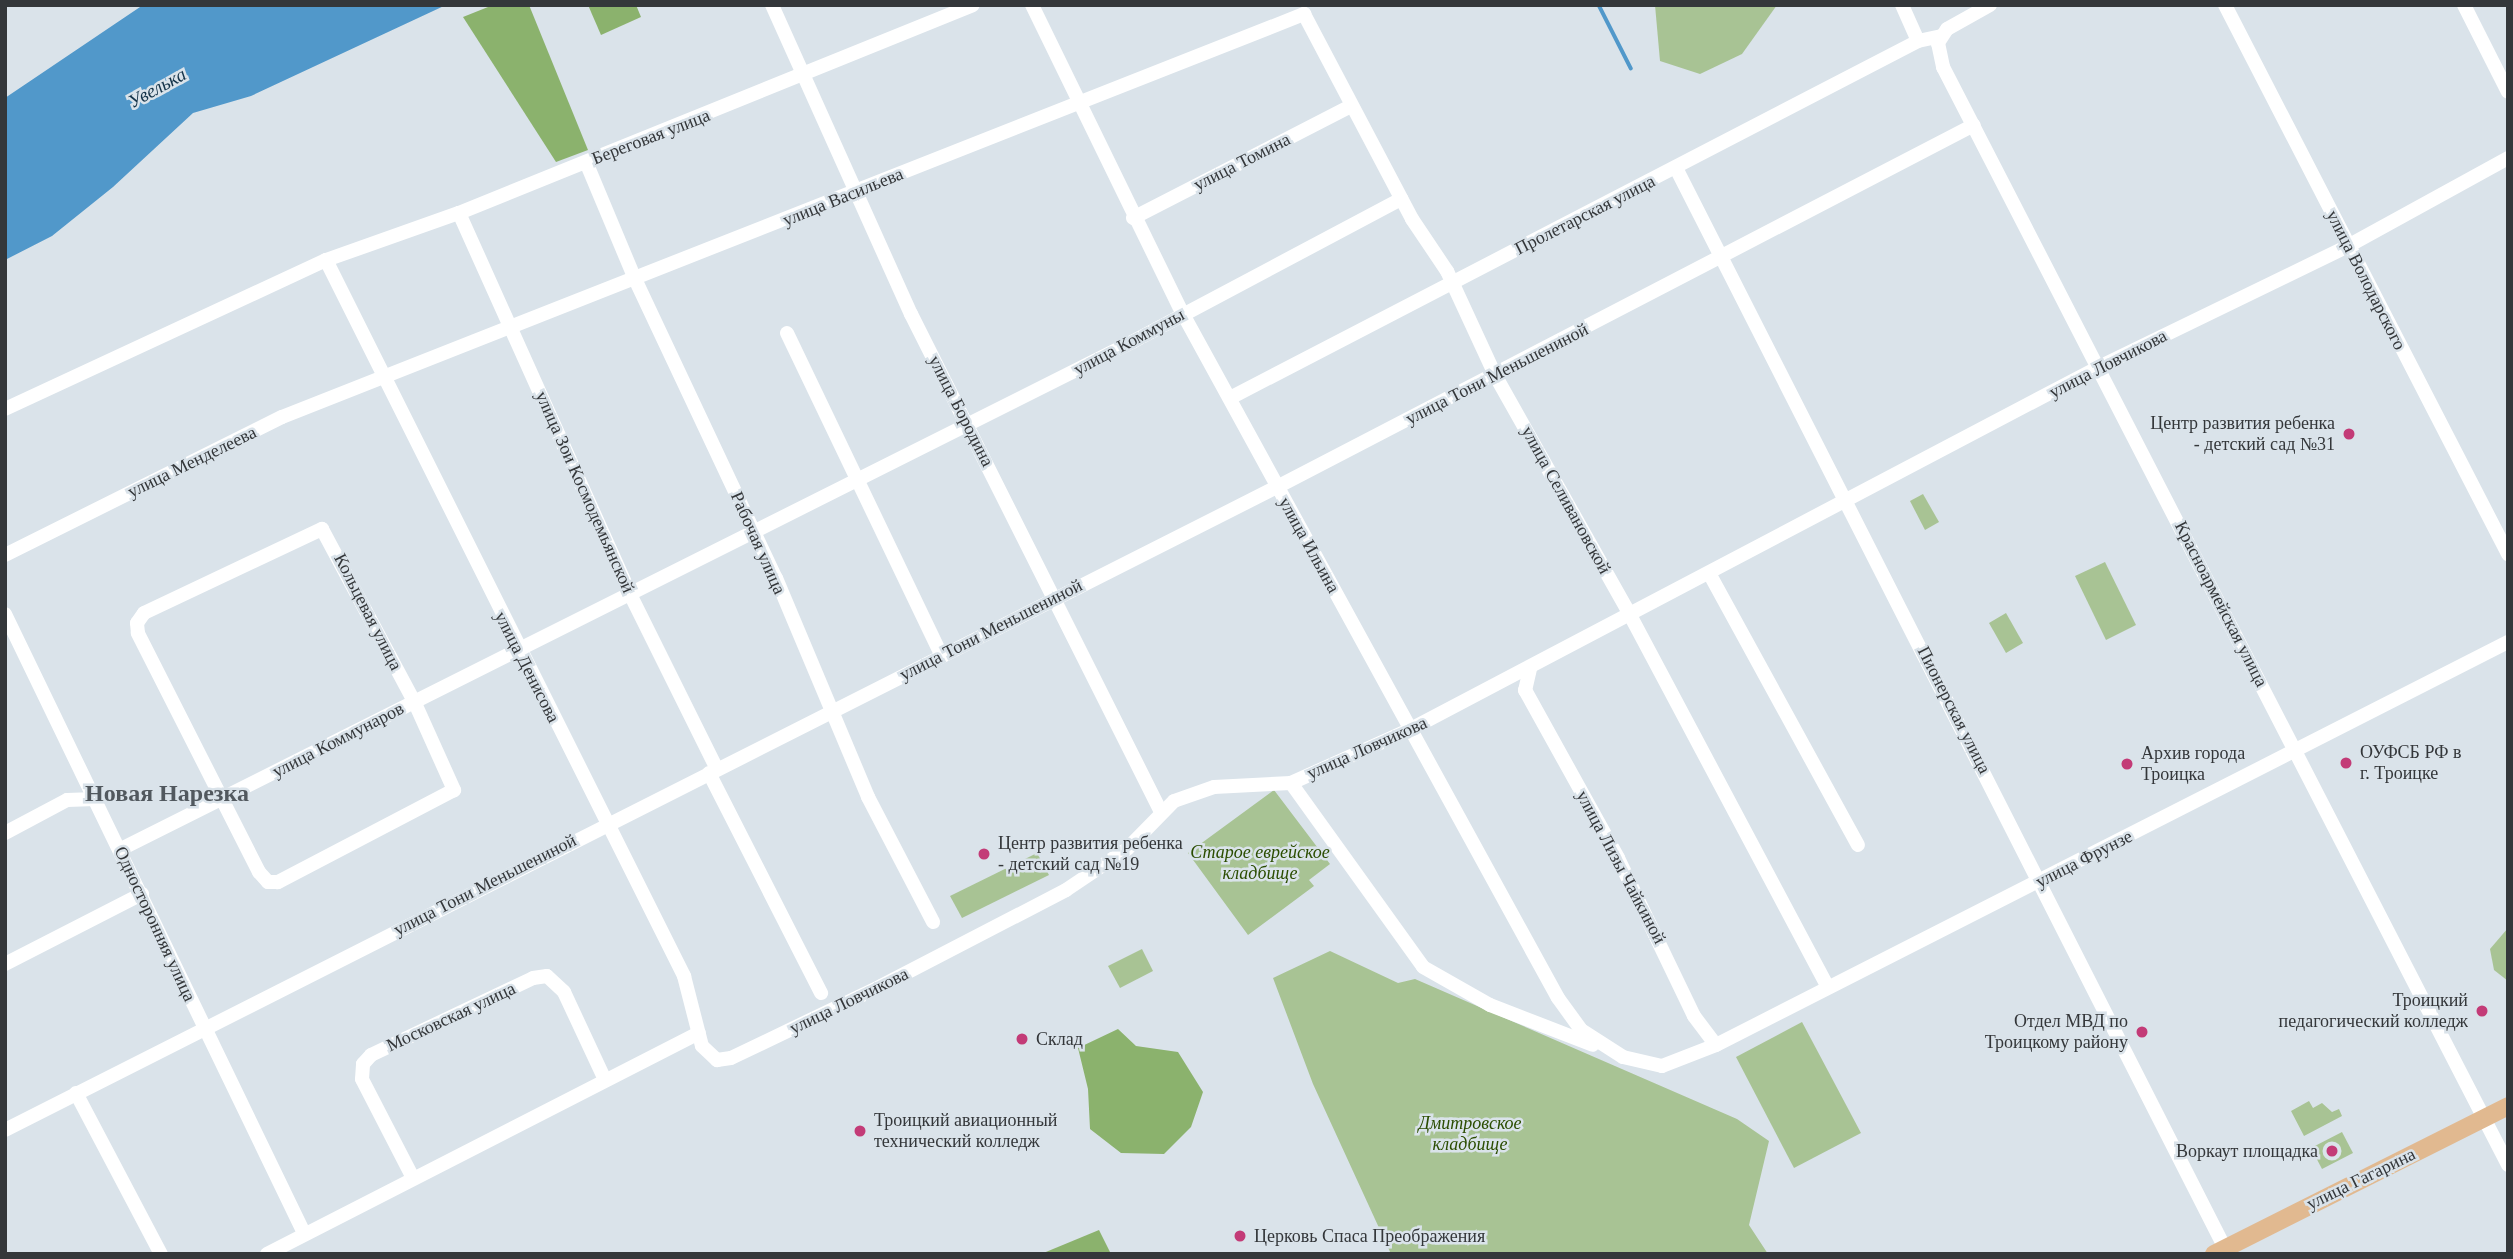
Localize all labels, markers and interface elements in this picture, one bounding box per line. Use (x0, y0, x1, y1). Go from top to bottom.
water label: Увелька (124, 63, 190, 113)
street label: Береговая улица (589, 105, 713, 169)
street label: улица Томина (1190, 128, 1294, 196)
street label: улица Васильева (780, 163, 906, 231)
street label: Пролетарская улица (1511, 170, 1659, 260)
street label: улица Володарского (2321, 206, 2411, 354)
street label: улица Коммуны (1070, 304, 1188, 380)
street label: улица Тони Меньшениной (1402, 318, 1592, 430)
street label: улица Ловчикова (2045, 325, 2171, 403)
street label: улица Бородина (924, 352, 998, 470)
street label: улица Зои Космодемьянской (531, 388, 639, 596)
place label: Центр развития ребенка - детский сад №31 (2150, 413, 2335, 456)
street label: улица Менделеева (124, 421, 260, 503)
street label: улица Селивановской (1516, 422, 1616, 578)
marker: Центр развития ребенка - детский сад №31 (2341, 426, 2357, 442)
street label: Рабочая улица (726, 488, 790, 598)
street label: улица Ильина (1274, 493, 1344, 597)
street label: Красноармейская улица (2170, 518, 2272, 690)
street label: Кольцевая улица (329, 550, 407, 674)
street label: улица Тони Меньшениной (896, 574, 1086, 686)
street label: улица Денисова (490, 608, 564, 726)
street label: Пионерская улица (1913, 643, 1995, 777)
street label: улица Коммунаров (269, 698, 407, 782)
street label: улица Ловчикова (1304, 712, 1430, 784)
place label: ОУФСБ РФ в г. Троицке (2360, 742, 2461, 784)
place label: Архив города Троицка (2141, 743, 2245, 786)
marker: ОУФСБ РФ в г. Троицке (2338, 755, 2354, 771)
marker: Архив города Троицка (2119, 756, 2135, 772)
district label: Новая Нарезка (85, 780, 249, 808)
street label: улица Лизы Чайкиной (1571, 787, 1671, 947)
street label: улица Фрунзе (2032, 825, 2136, 893)
street label: улица Тони Меньшениной (390, 829, 580, 941)
place label: Центр развития ребенка - детский сад №19 (998, 833, 1183, 876)
park label: Старое еврейское кладбище (1190, 842, 1330, 884)
street label: Односторонняя улица (110, 843, 200, 1005)
marker: Центр развития ребенка - детский сад №19 (976, 846, 992, 862)
street label: улица Ловчикова (786, 963, 912, 1039)
street label: Московская улица (383, 978, 519, 1056)
place label: Троицкий педагогический колледж (2279, 990, 2468, 1032)
marker: Троицкий педагогический колледж (2474, 1003, 2490, 1019)
place label: Отдел МВД по Троицкому району (1985, 1011, 2128, 1054)
marker: Отдел МВД по Троицкому району (2134, 1024, 2150, 1040)
place label: Склад (1036, 1028, 1083, 1050)
marker: Склад (1014, 1031, 1030, 1047)
place label: Троицкий авиационный технический колледж (874, 1110, 1057, 1152)
park label: Дмитровское кладбище (1418, 1113, 1522, 1156)
marker: Троицкий авиационный технический колледж (852, 1123, 868, 1139)
place label: Воркаут площадка (2176, 1140, 2318, 1162)
street label: улица Гагарина (2303, 1143, 2419, 1215)
marker: Воркаут площадка (2324, 1143, 2340, 1159)
place label: Церковь Спаса Преображения (1254, 1225, 1485, 1247)
marker: Церковь Спаса Преображения (1232, 1228, 1248, 1244)

